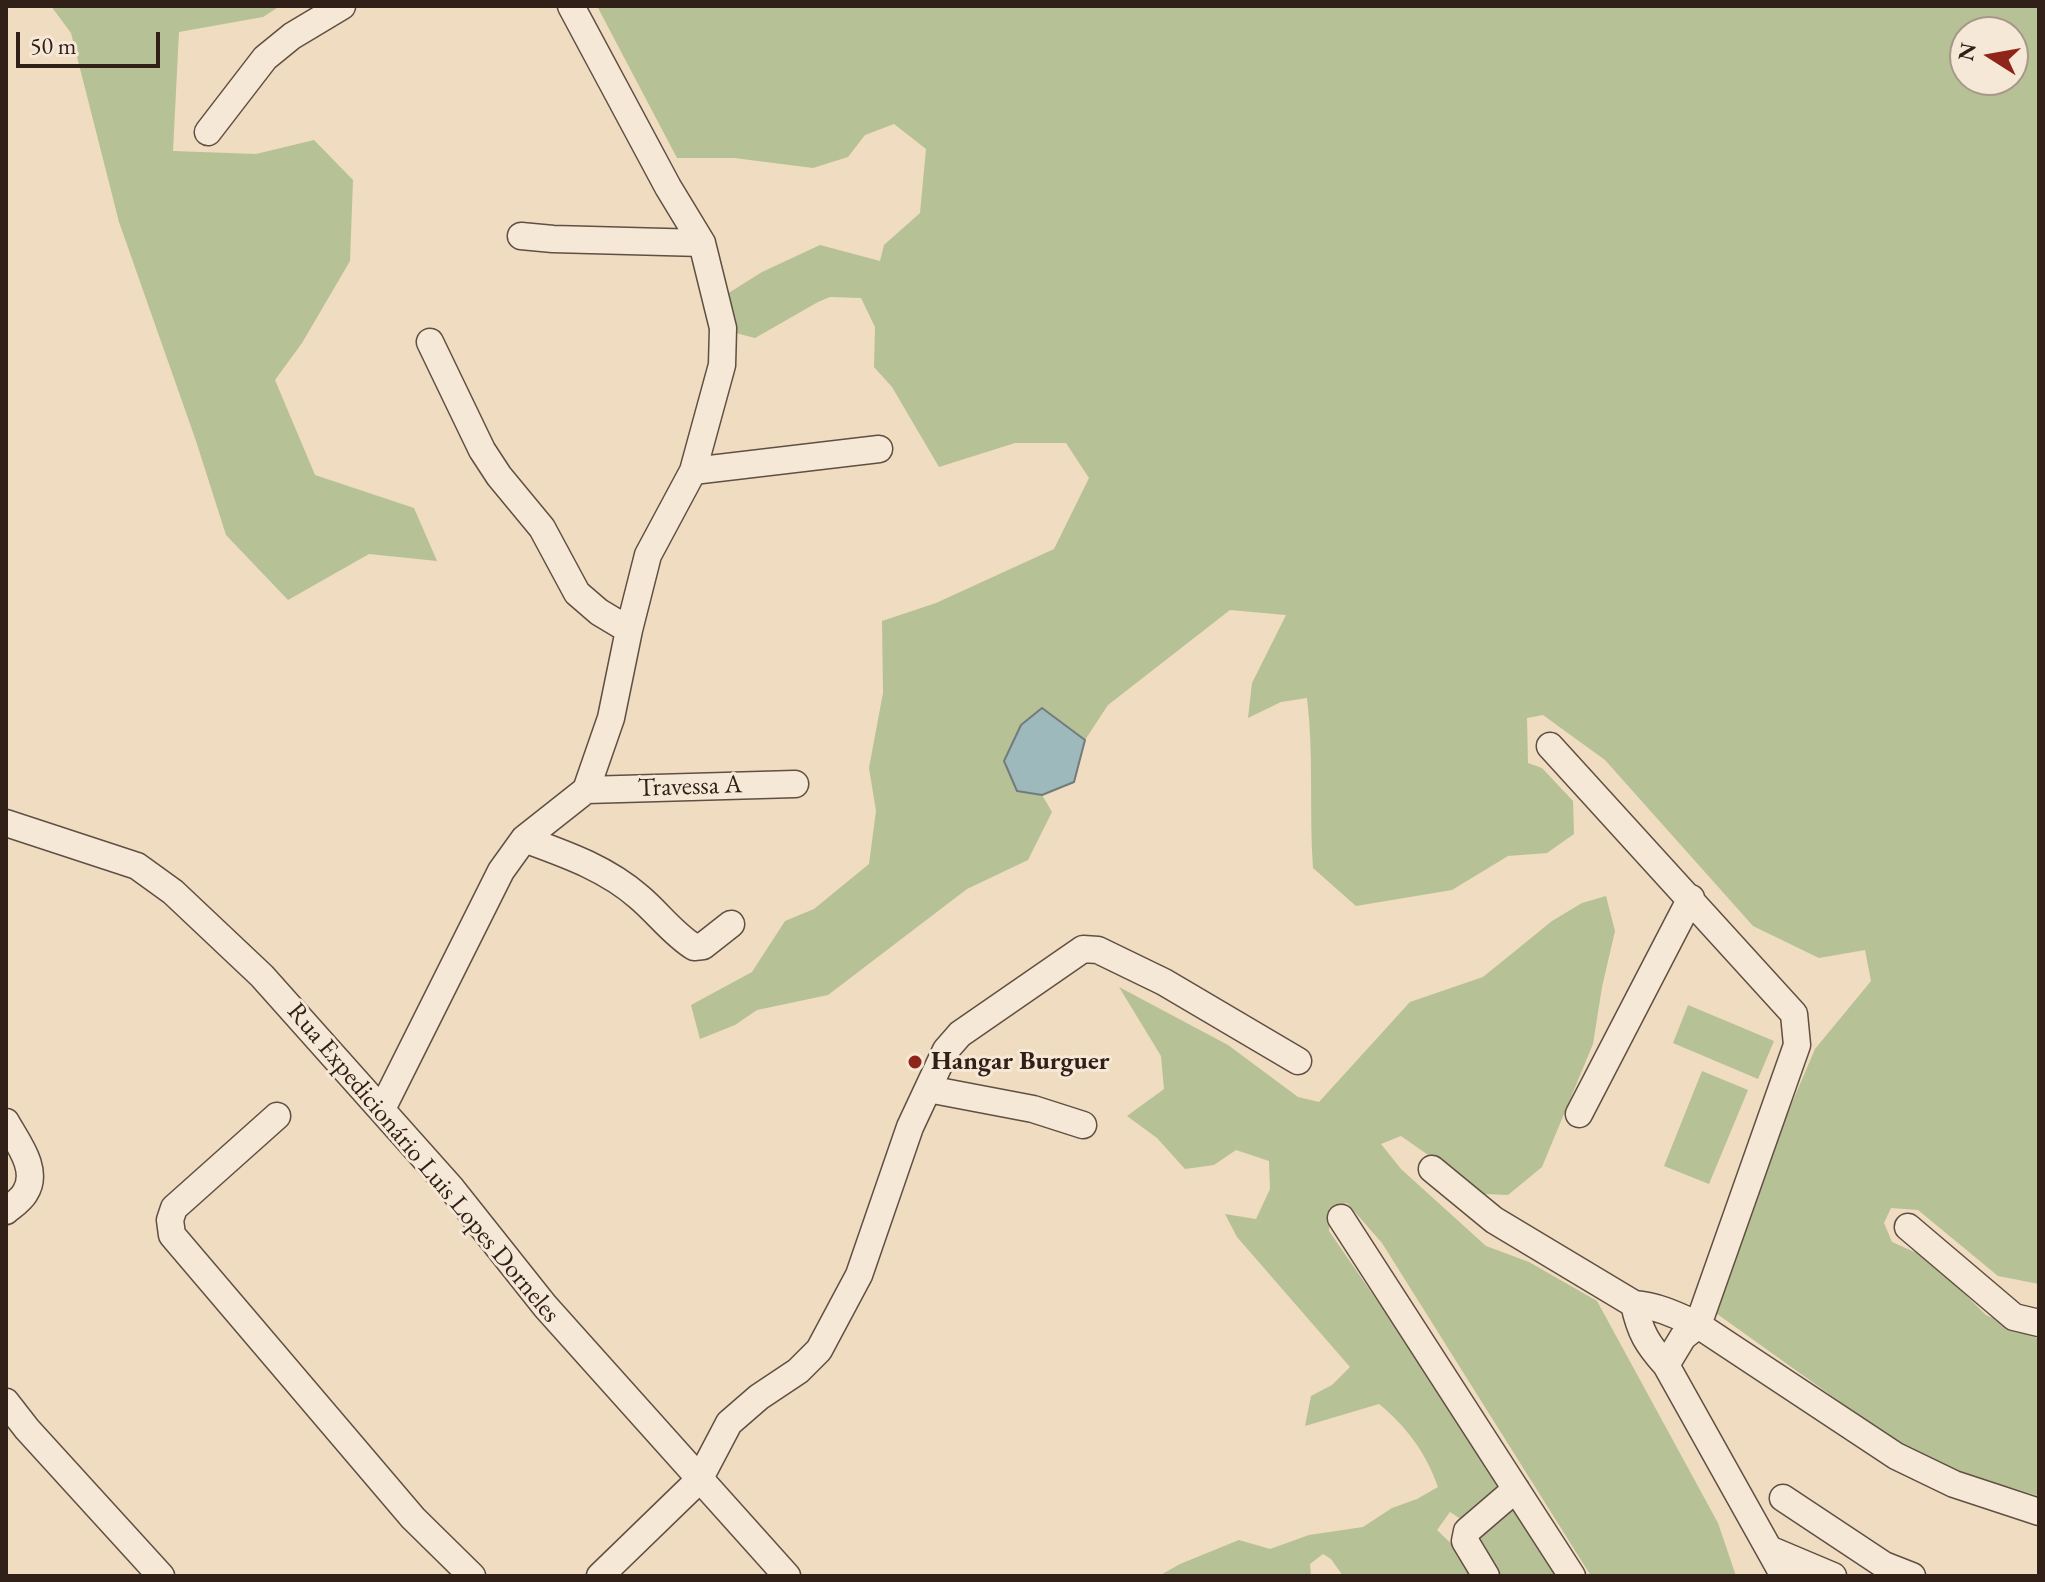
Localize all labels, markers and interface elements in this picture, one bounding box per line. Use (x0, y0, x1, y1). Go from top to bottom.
scale bar (20, 16, 164, 66)
north arrow (1949, 16, 2029, 96)
text: 50 m (30, 30, 77, 61)
text: N (1951, 40, 1983, 63)
street label: Travessa A (637, 770, 743, 804)
street label: Rua Expedicionário Luis Lopes Dorneles (280, 997, 566, 1329)
place label: Hangar Burguer (931, 1046, 1110, 1078)
marker: Hangar Burguer (906, 1053, 924, 1071)

